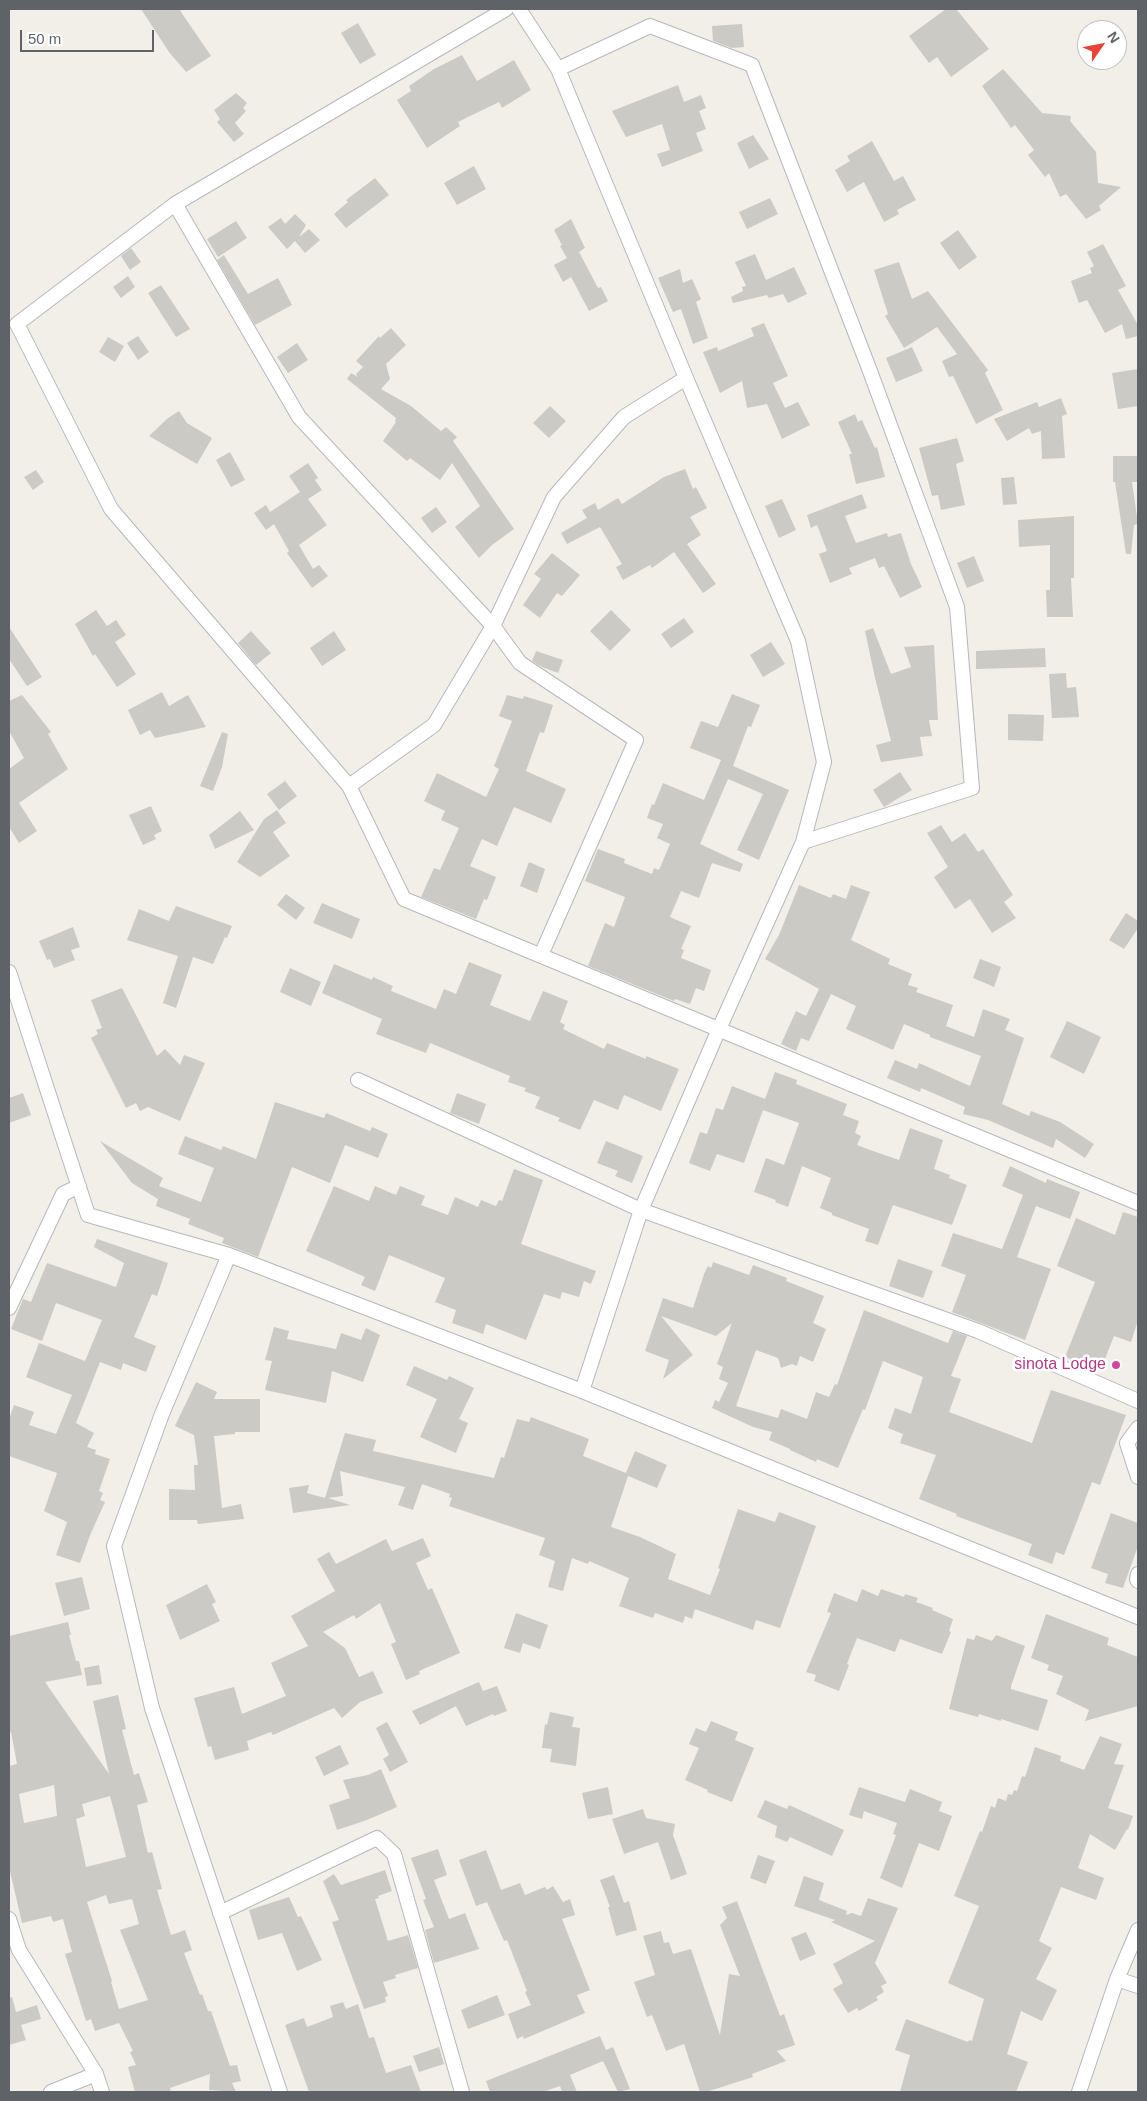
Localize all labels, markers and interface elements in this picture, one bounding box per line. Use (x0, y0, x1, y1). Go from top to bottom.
scale bar (22, 20, 156, 52)
north arrow (1077, 20, 1127, 70)
text: N (1104, 29, 1123, 46)
text: 50 m (28, 30, 61, 47)
place label: sinota Lodge (1014, 1355, 1106, 1375)
marker: sinota Lodge (1110, 1359, 1122, 1371)

